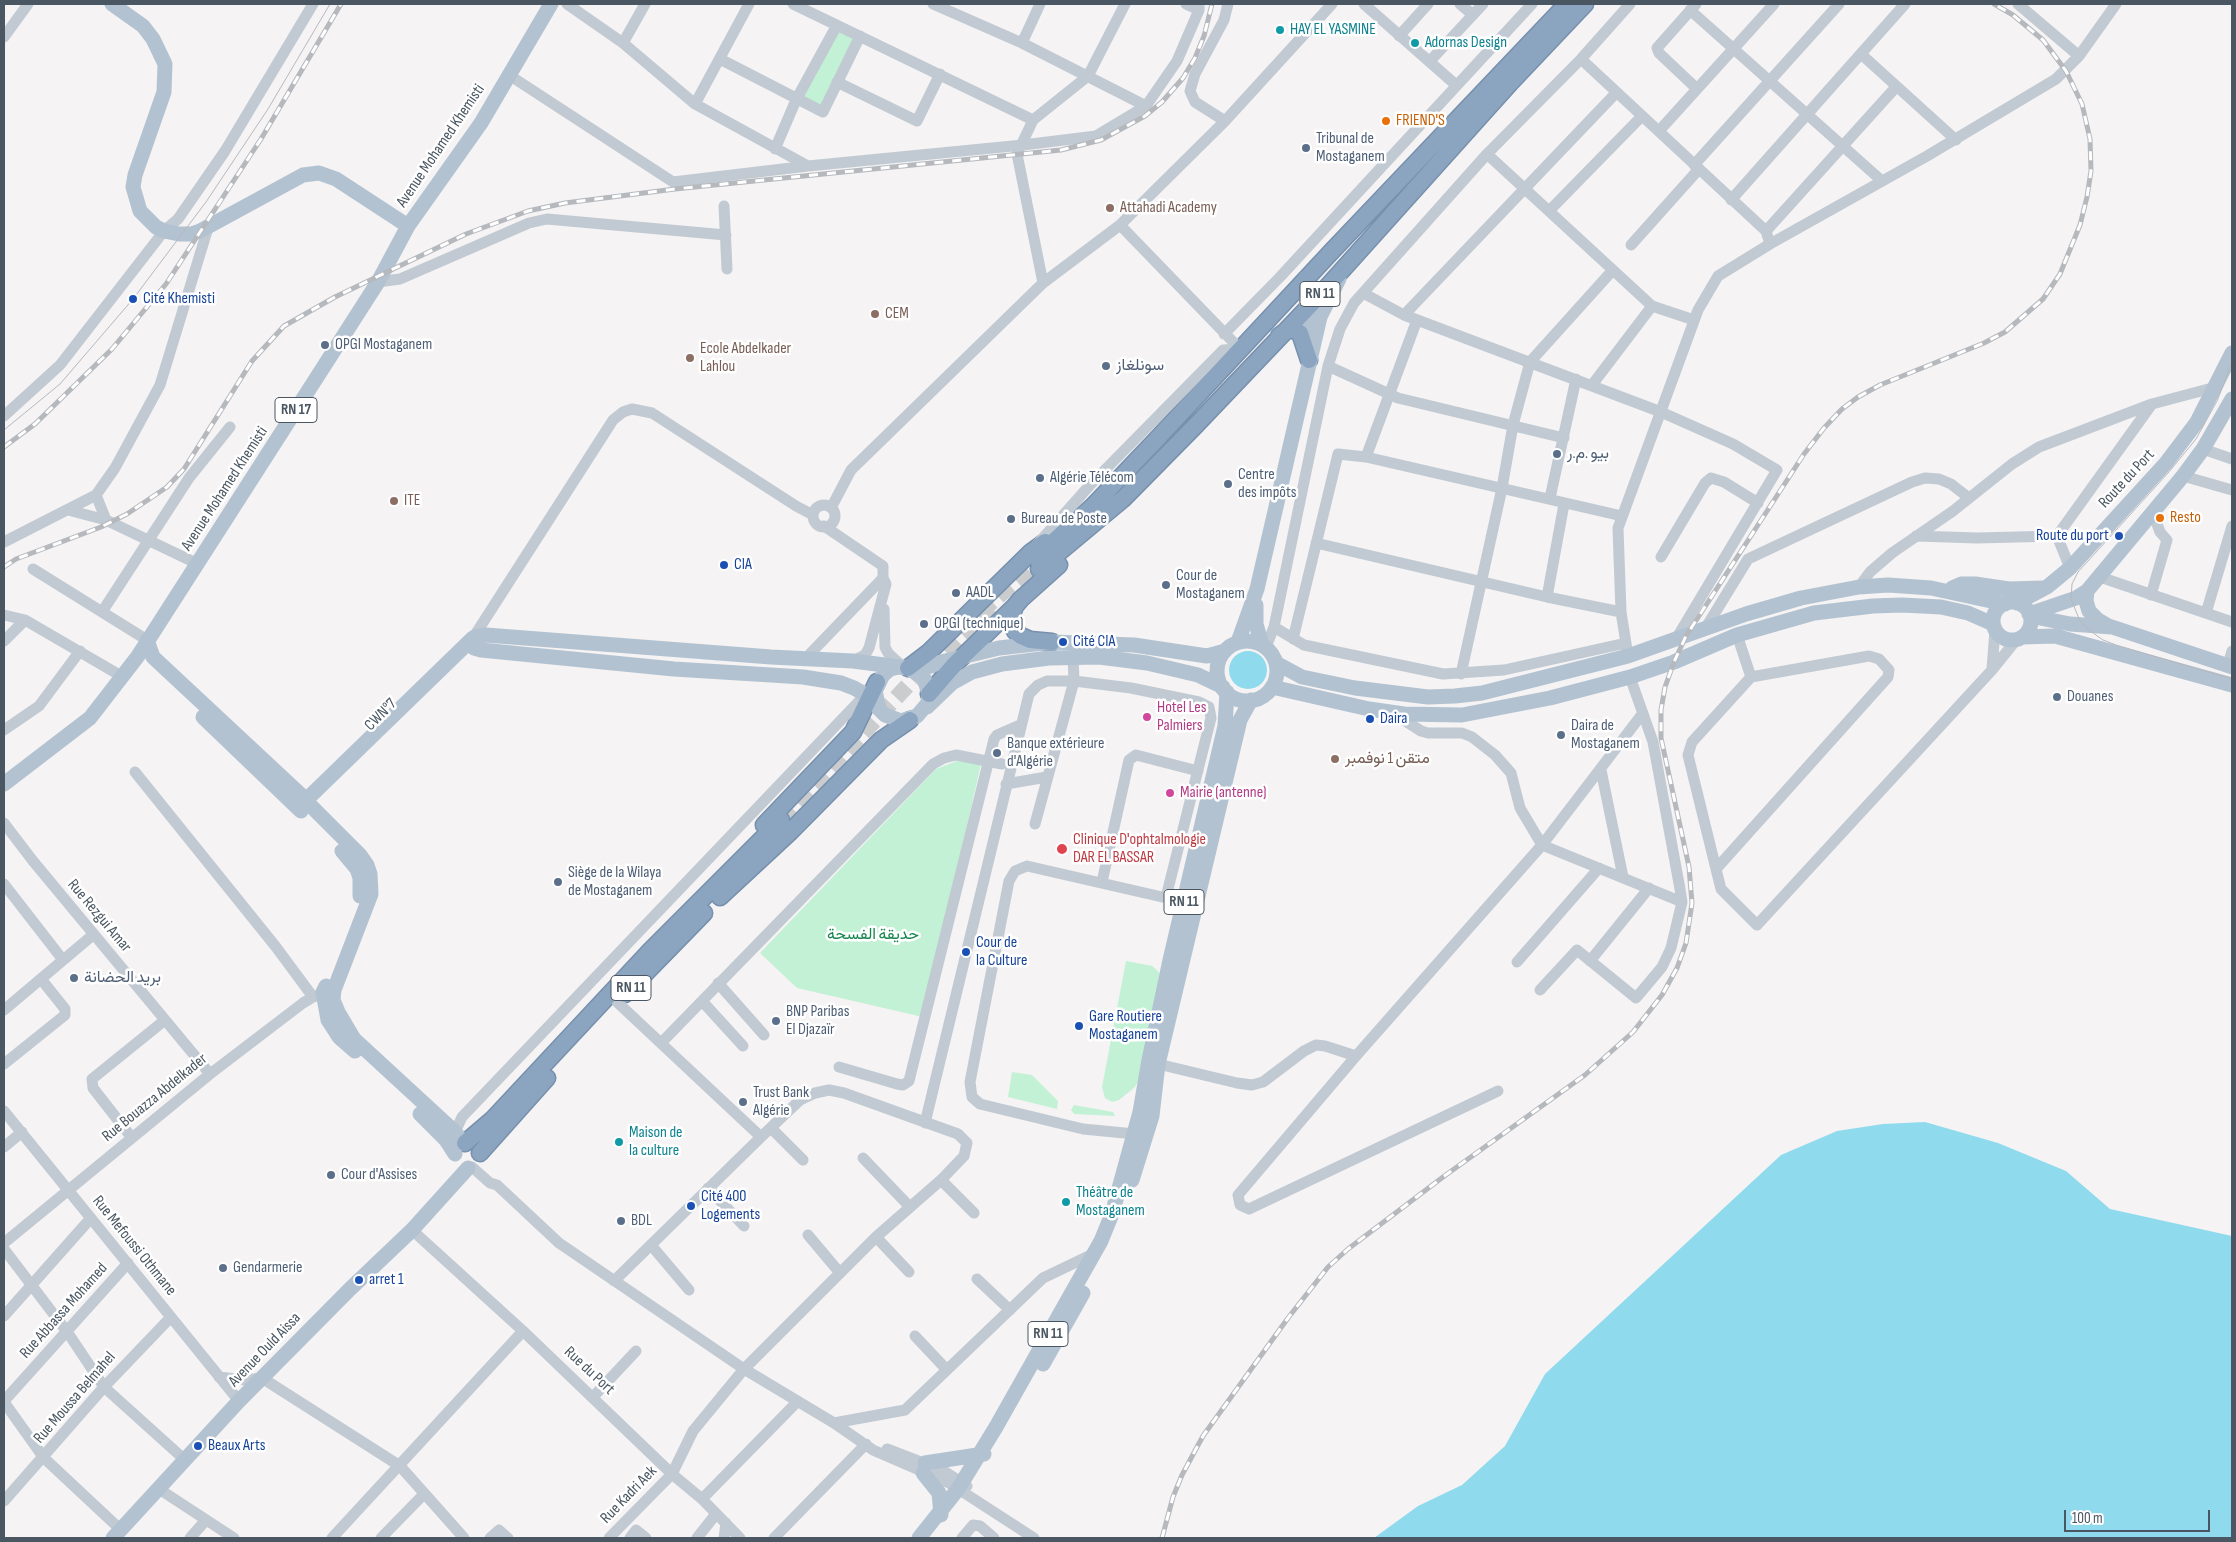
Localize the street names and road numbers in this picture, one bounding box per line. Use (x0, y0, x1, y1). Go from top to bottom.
street label: Avenue Mohamed Khemisti (393, 81, 489, 211)
road number: RN 11 (1300, 282, 1340, 306)
road number: RN 17 (275, 398, 317, 422)
street label: Avenue Mohamed Khemisti (178, 423, 272, 555)
street label: Route du Port (2095, 446, 2159, 512)
street label: CWN°7 (361, 695, 401, 735)
street label: Rue Rezgui Amar (63, 876, 135, 956)
road number: RN 11 (1164, 890, 1204, 914)
road number: RN 11 (611, 976, 651, 1000)
street label: Rue Bouazza Abdelkader (99, 1050, 211, 1146)
street label: Rue Mefoussi Othmane (88, 1192, 180, 1300)
street label: Rue Abbassa Mohamed (16, 1259, 112, 1363)
street label: Avenue Ould Aissa (225, 1309, 305, 1391)
road number: RN 11 (1028, 1322, 1068, 1346)
street label: Rue du Port (560, 1343, 618, 1399)
street label: Rue Moussa Belmahel (30, 1348, 120, 1448)
street label: Rue Kadri Aek (597, 1462, 661, 1528)

